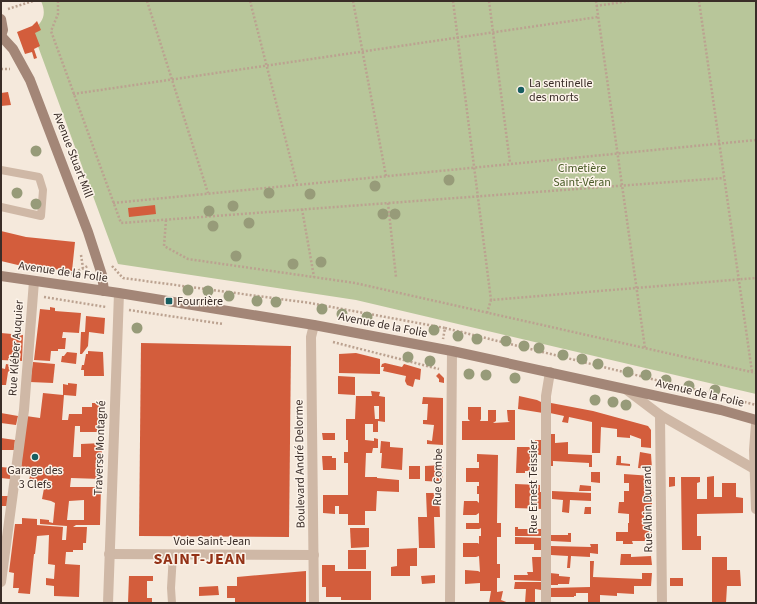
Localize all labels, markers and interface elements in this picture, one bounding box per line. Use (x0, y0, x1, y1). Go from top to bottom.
place label: La sentinelle des morts (529, 75, 592, 106)
marker: La sentinelle des morts (516, 85, 526, 95)
street label: Avenue Stuart Mill (49, 110, 97, 200)
park label: Cimetière Saint-Véran (553, 160, 611, 191)
street label: Avenue de la Folie (17, 257, 109, 287)
place label: Fourrière (177, 293, 223, 310)
marker: Fourrière (164, 296, 174, 306)
street label: Rue Kléber Auquier (4, 299, 28, 396)
street label: Avenue de la Folie (337, 308, 429, 342)
street label: Avenue de la Folie (654, 375, 746, 411)
street label: Boulevard André Delorme (290, 399, 310, 529)
street label: Traverse Montagné (90, 400, 110, 496)
street label: Rue Ernest Teissier (525, 439, 542, 534)
street label: Rue Combe (429, 448, 447, 506)
marker: Garage des 3 Clefs (30, 452, 40, 462)
place label: Garage des 3 Clefs (7, 462, 63, 493)
street label: Rue Albin Durand (639, 465, 657, 553)
street label: Voie Saint-Jean (173, 533, 251, 550)
district label: SAINT-JEAN (153, 548, 247, 570)

